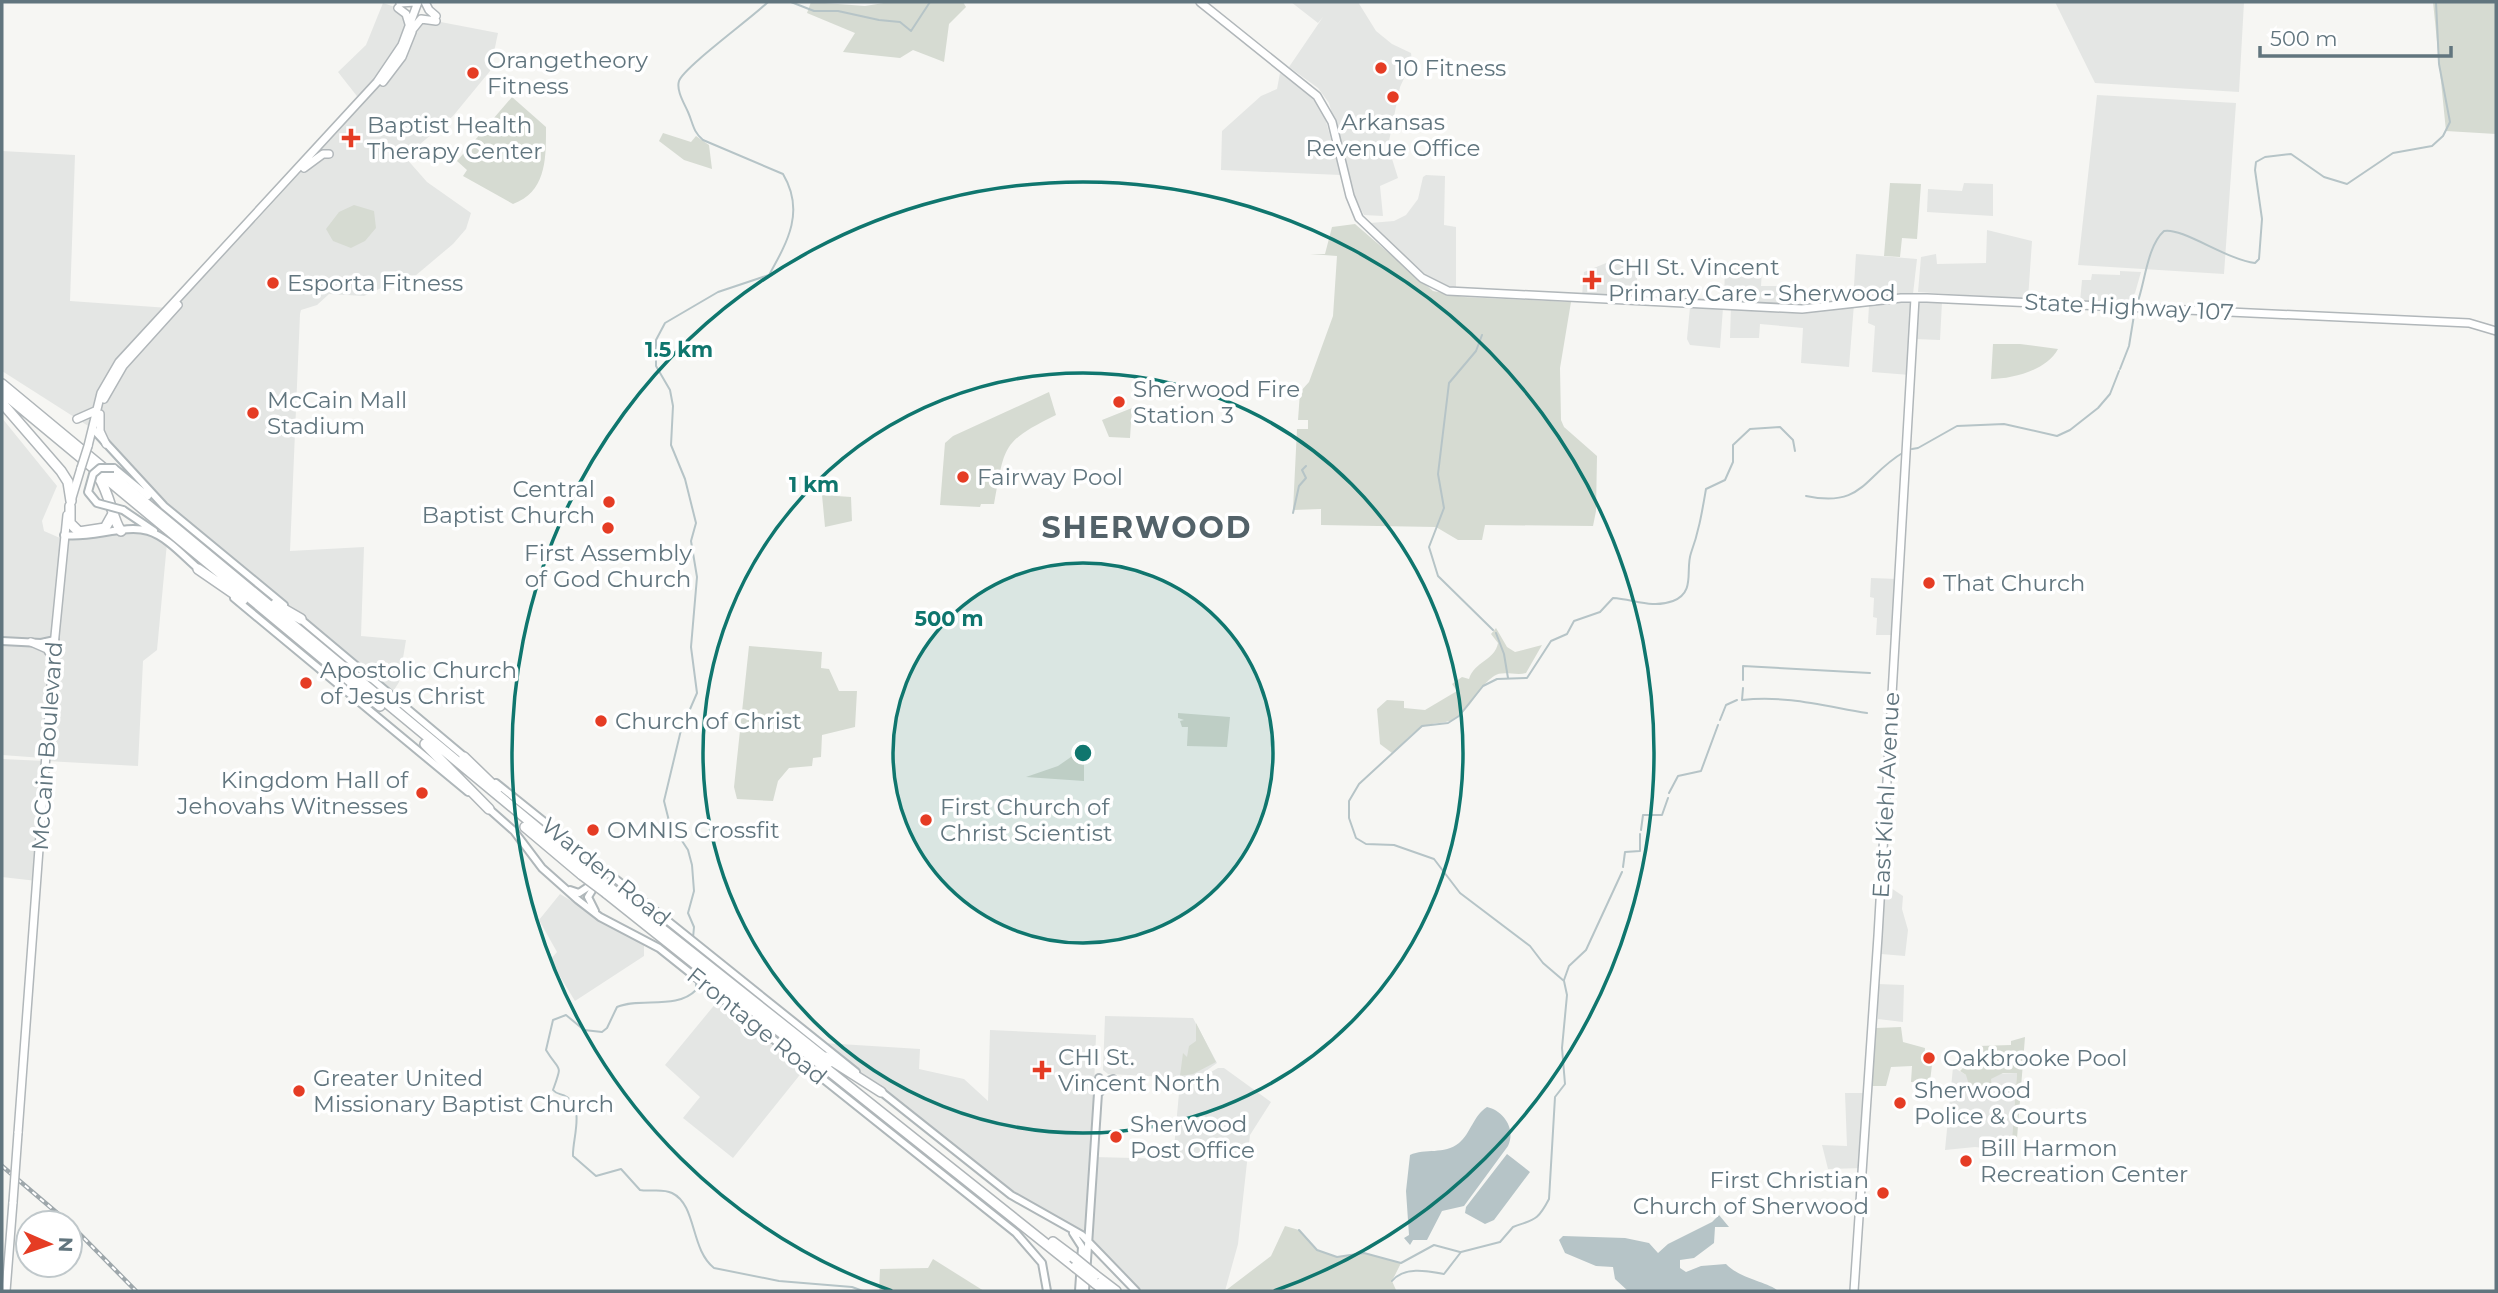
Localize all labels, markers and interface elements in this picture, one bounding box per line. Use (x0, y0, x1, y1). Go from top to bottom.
scale bar (2260, 14, 2451, 58)
text: 500 m (2270, 26, 2337, 51)
place label: Orangetheory Fitness (487, 46, 649, 100)
place label: 10 Fitness (1395, 54, 1506, 82)
marker: 10 Fitness (1373, 60, 1389, 76)
marker: Orangetheory Fitness (465, 65, 481, 81)
marker: Arkansas Revenue Office (1385, 89, 1401, 105)
place label: Arkansas Revenue Office (1306, 108, 1480, 162)
place label: Baptist Health Therapy Center (367, 111, 543, 165)
marker: Baptist Health Therapy Center (341, 128, 361, 148)
place label: CHI St. Vincent Primary Care - Sherwood (1608, 253, 1896, 307)
place label: Esporta Fitness (287, 269, 463, 297)
marker: CHI St. Vincent Primary Care - Sherwood (1582, 270, 1602, 290)
marker: Esporta Fitness (265, 275, 281, 291)
street label: State Highway 107 (2024, 288, 2234, 326)
text: 1.5 km (645, 337, 713, 362)
place label: Sherwood Fire Station 3 (1133, 375, 1300, 429)
place label: McCain Mall Stadium (267, 386, 407, 440)
marker: Sherwood Fire Station 3 (1111, 394, 1127, 410)
marker: McCain Mall Stadium (245, 405, 261, 421)
place label: Fairway Pool (977, 463, 1123, 491)
marker: Fairway Pool (955, 469, 971, 485)
text: 1 km (789, 472, 839, 497)
place label: Central Baptist Church (422, 475, 595, 529)
marker: Central Baptist Church (601, 494, 617, 510)
district label: SHERWOOD (1041, 509, 1253, 546)
marker: First Assembly of God Church (600, 520, 616, 536)
place label: First Assembly of God Church (524, 539, 692, 593)
place label: That Church (1943, 569, 2085, 597)
marker: That Church (1921, 575, 1937, 591)
text: 500 m (915, 606, 984, 631)
street label: McCain Boulevard (26, 640, 68, 852)
place label: Apostolic Church of Jesus Christ (320, 656, 517, 710)
marker: Apostolic Church of Jesus Christ (298, 675, 314, 691)
street label: East Kiehl Avenue (1867, 691, 1905, 899)
place label: Church of Christ (615, 707, 801, 735)
marker: Church of Christ (593, 713, 609, 729)
centre of rings (1071, 741, 1095, 765)
place label: Kingdom Hall of Jehovahs Witnesses (176, 766, 409, 820)
marker: Kingdom Hall of Jehovahs Witnesses (414, 785, 430, 801)
place label: First Church of Christ Scientist (940, 793, 1112, 847)
street label: Warden Road (536, 811, 676, 933)
marker: First Church of Christ Scientist (918, 812, 934, 828)
place label: OMNIS Crossfit (607, 816, 780, 844)
marker: OMNIS Crossfit (585, 822, 601, 838)
street label: Frontage Road (682, 961, 832, 1091)
place label: CHI St. Vincent North (1058, 1043, 1221, 1097)
place label: Oakbrooke Pool (1943, 1044, 2127, 1072)
marker: Oakbrooke Pool (1921, 1050, 1937, 1066)
marker: CHI St. Vincent North (1032, 1060, 1052, 1080)
place label: Greater United Missionary Baptist Church (313, 1064, 614, 1118)
place label: Sherwood Police & Courts (1914, 1076, 2087, 1130)
marker: Greater United Missionary Baptist Church (291, 1083, 307, 1099)
marker: Sherwood Police & Courts (1892, 1095, 1908, 1111)
place label: Sherwood Post Office (1130, 1110, 1255, 1164)
marker: Sherwood Post Office (1108, 1129, 1124, 1145)
place label: Bill Harmon Recreation Center (1980, 1134, 2188, 1188)
marker: Bill Harmon Recreation Center (1958, 1153, 1974, 1169)
place label: First Christian Church of Sherwood (1633, 1166, 1869, 1220)
marker: First Christian Church of Sherwood (1875, 1185, 1891, 1201)
north arrow (14, 1209, 84, 1279)
text: N (54, 1236, 77, 1253)

